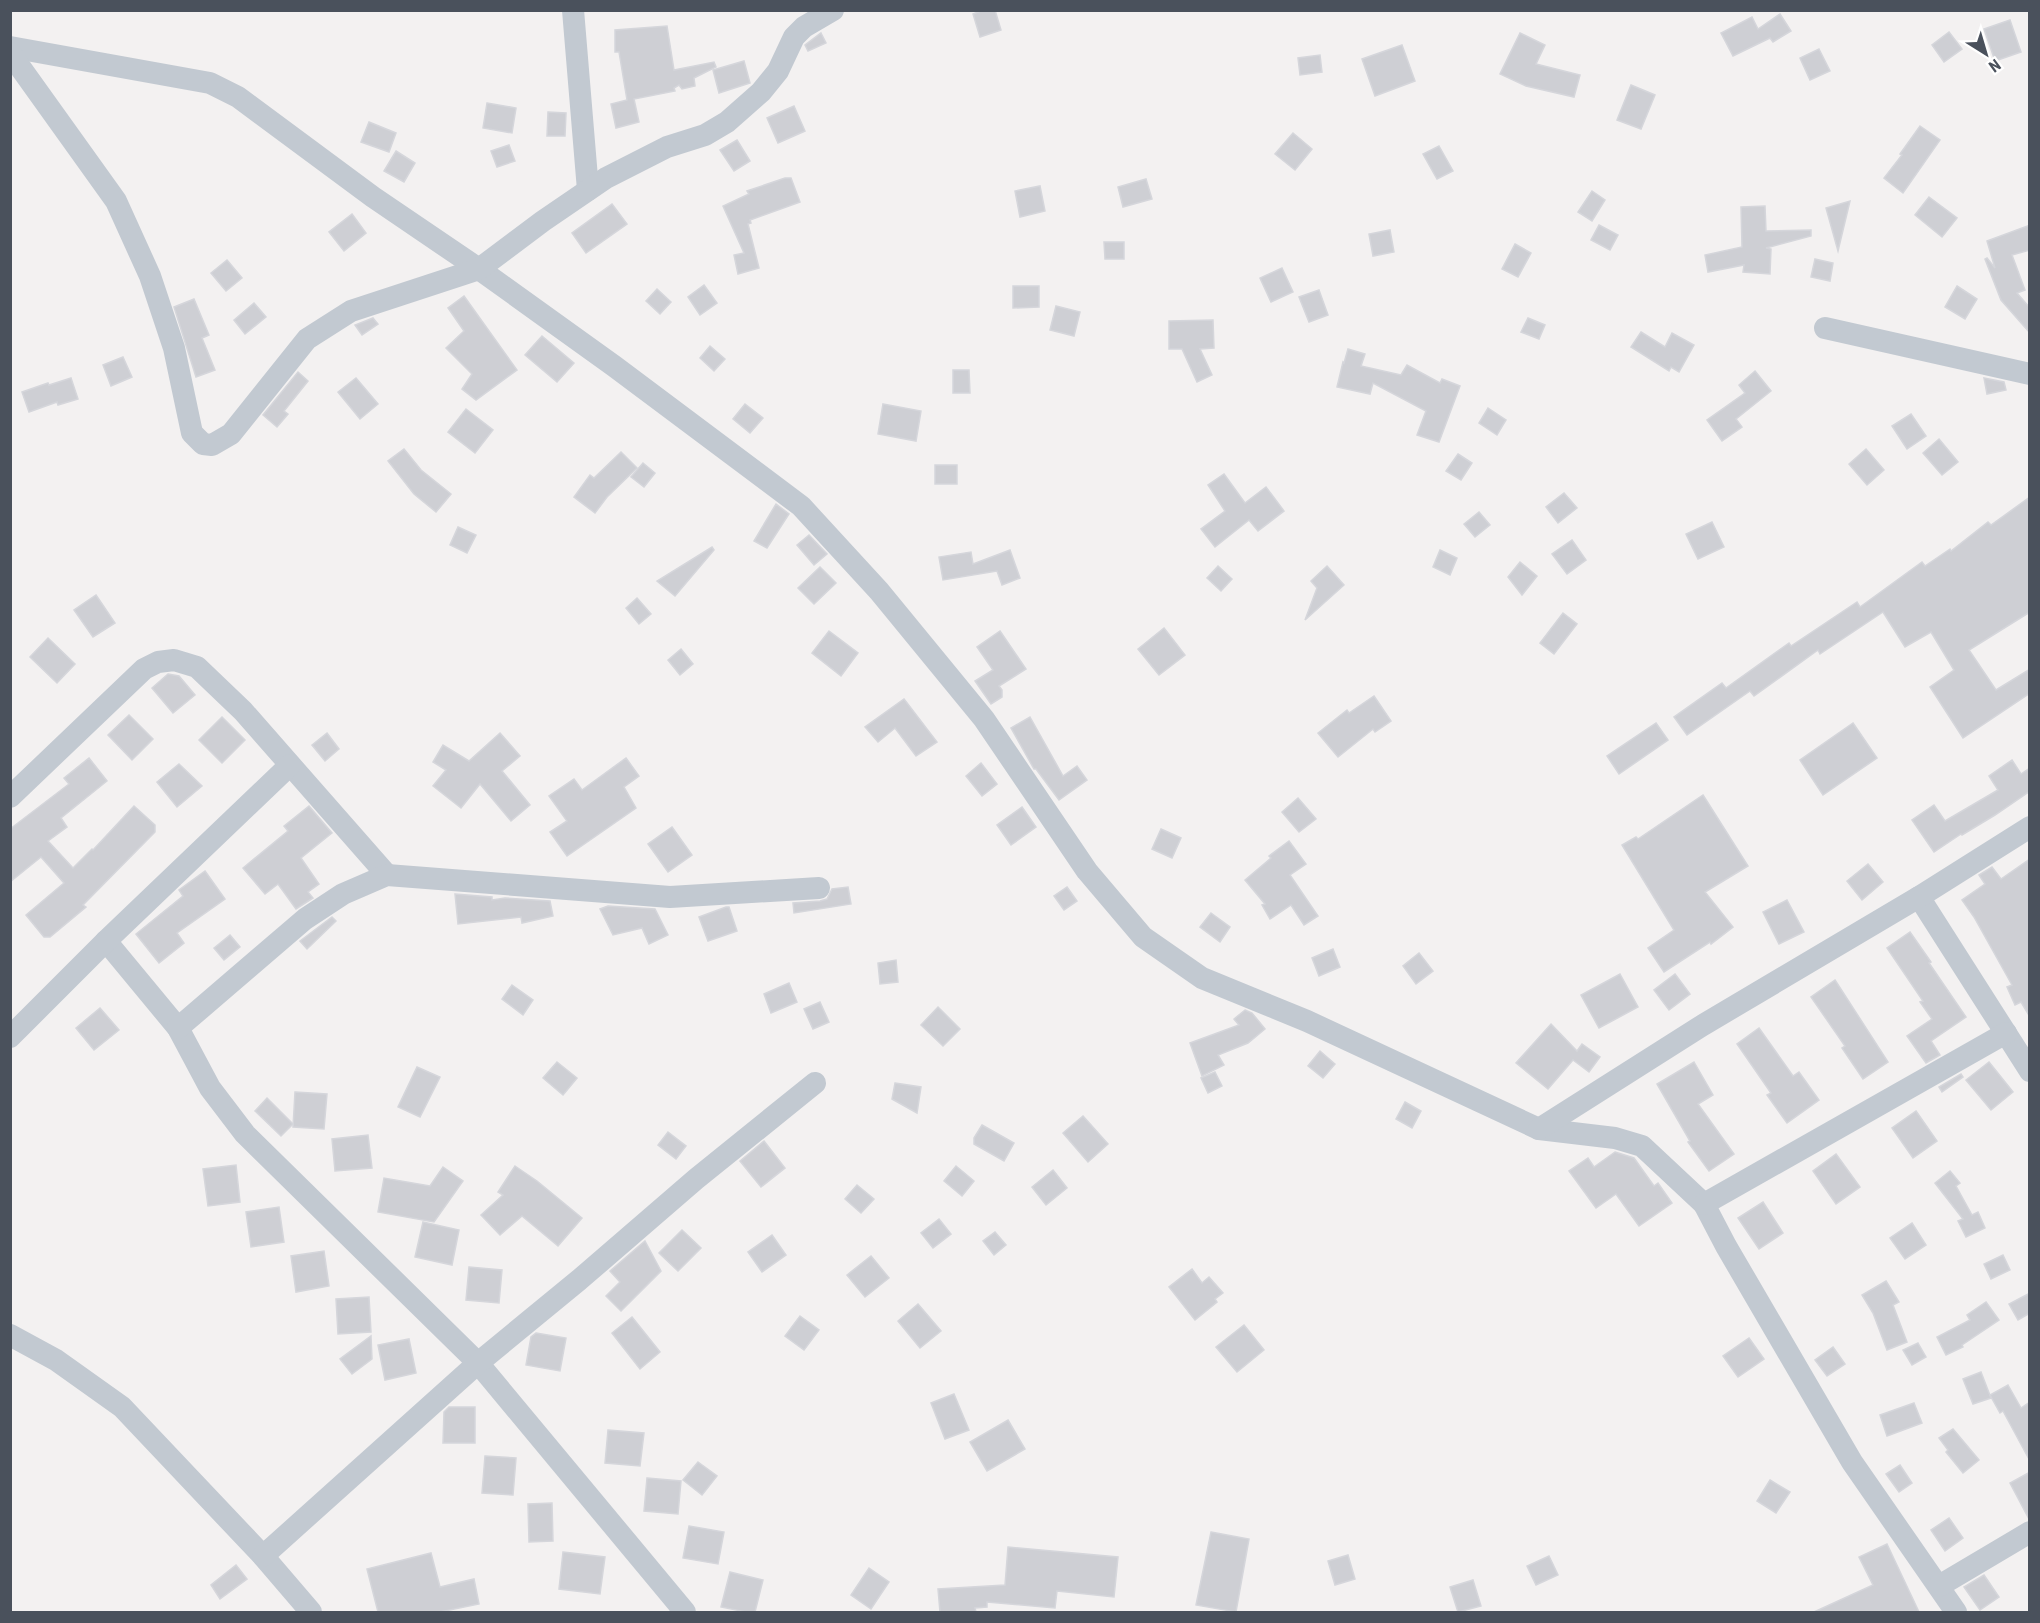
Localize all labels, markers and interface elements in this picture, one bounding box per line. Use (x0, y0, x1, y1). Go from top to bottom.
north arrow (1956, 24, 2016, 84)
text: N (1985, 55, 2004, 76)

